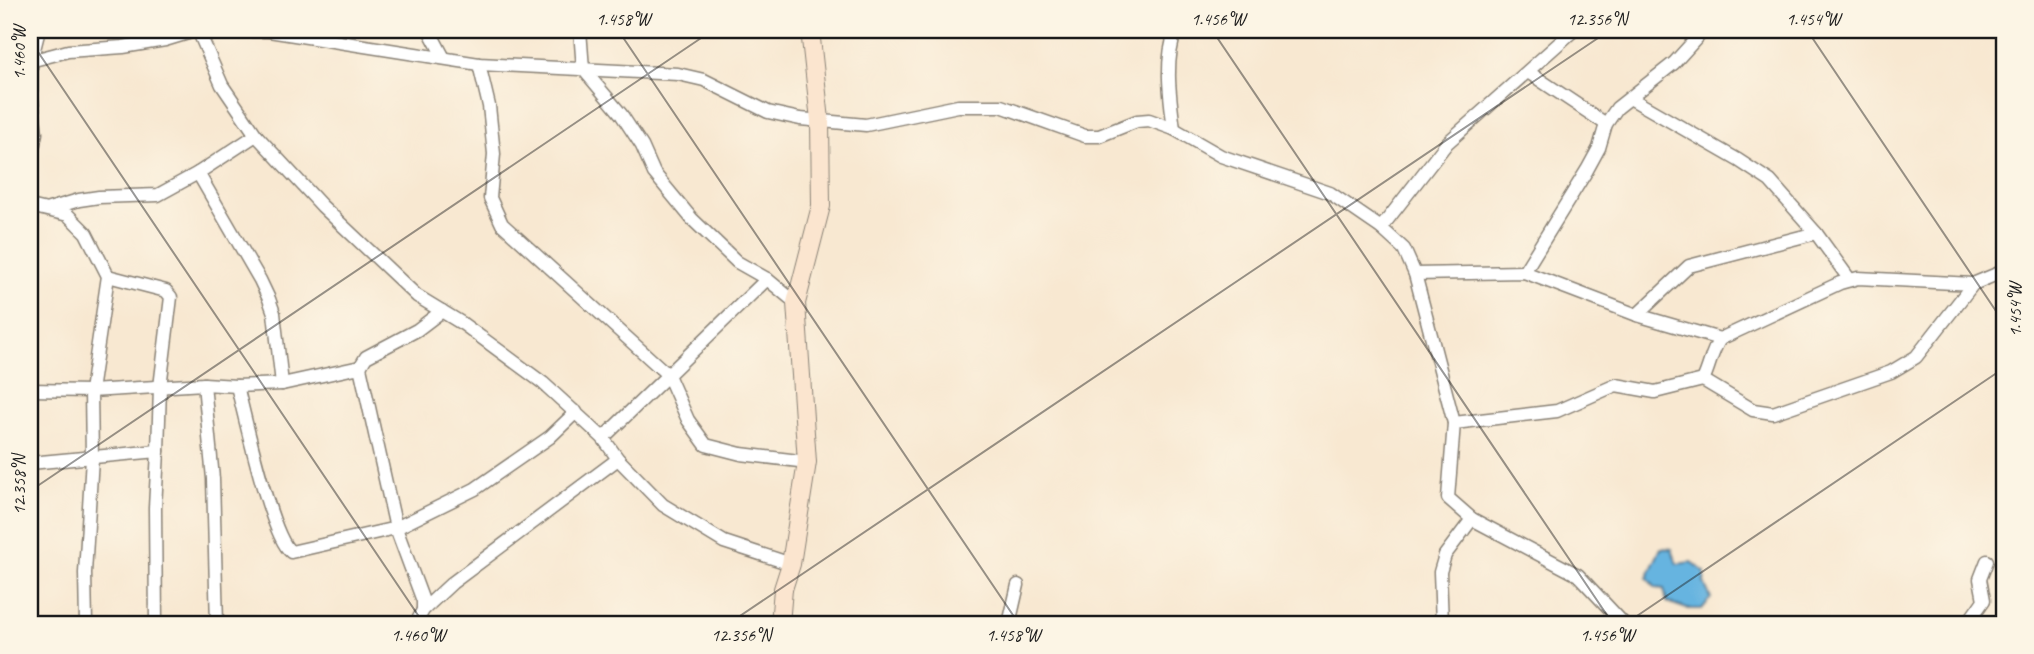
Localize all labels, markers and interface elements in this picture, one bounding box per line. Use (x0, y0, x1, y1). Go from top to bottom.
text: 1.458°W (596, 8, 653, 30)
text: 1.456°W (1191, 8, 1248, 30)
text: 12.356°N (1567, 8, 1630, 30)
text: 1.454°W (1786, 8, 1843, 30)
text: 1.460°W (8, 23, 30, 80)
text: 1.454°W (2004, 280, 2026, 337)
text: 12.358°N (8, 452, 30, 515)
text: 1.460°W (391, 624, 448, 646)
text: 12.356°N (711, 624, 774, 646)
text: 1.458°W (986, 624, 1043, 646)
text: 1.456°W (1580, 624, 1637, 646)

